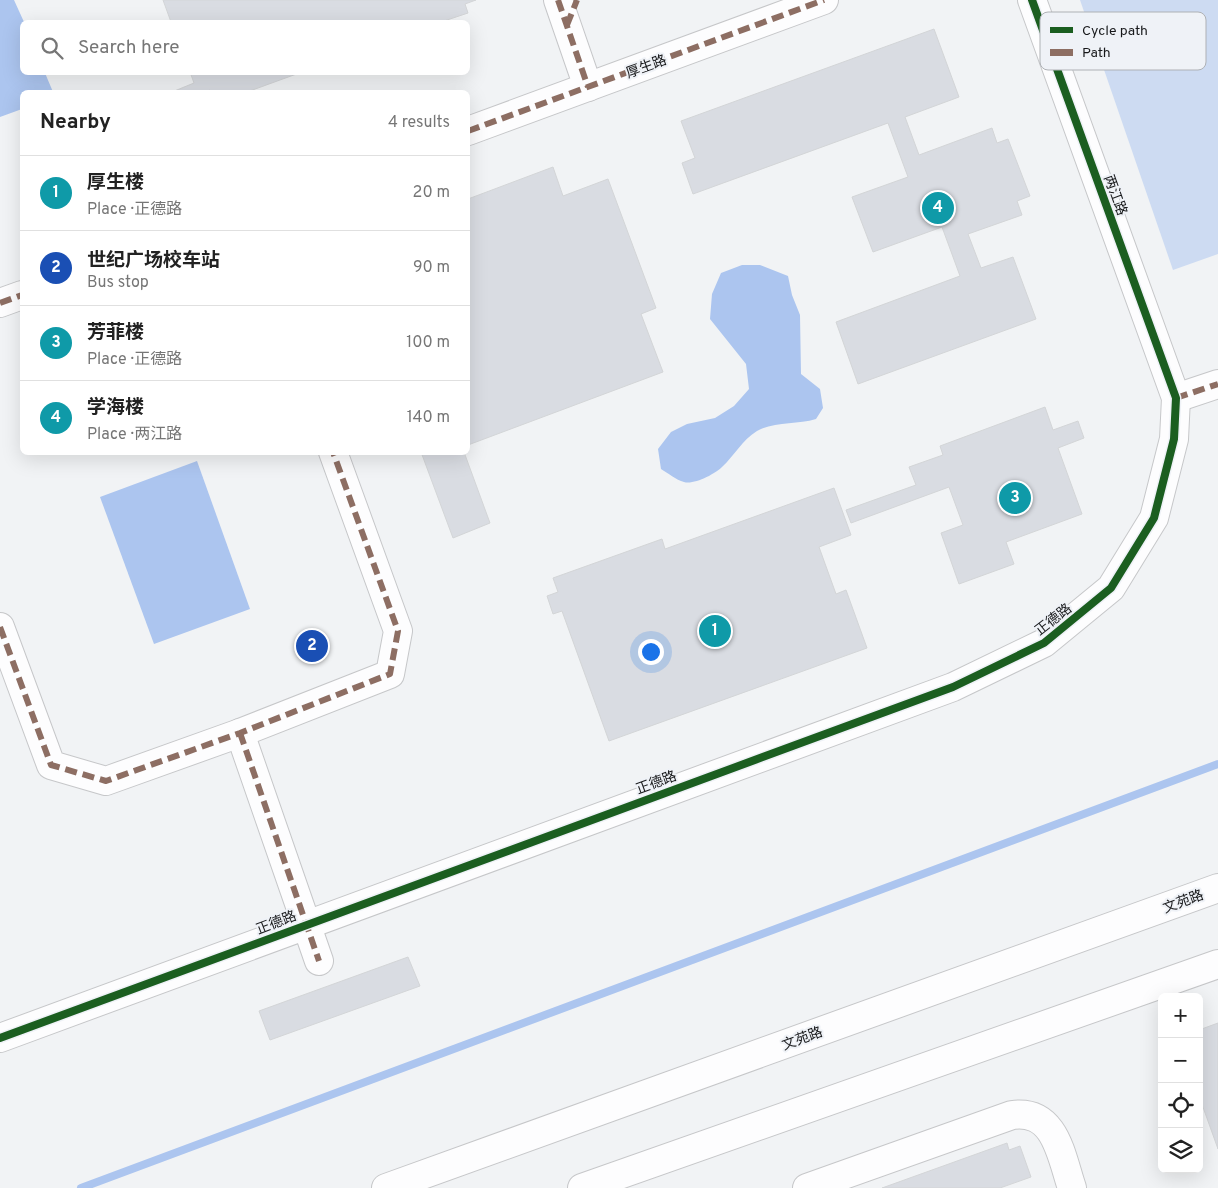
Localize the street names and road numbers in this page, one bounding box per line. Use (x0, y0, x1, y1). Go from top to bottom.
street label: 厚生路 (624, 52, 669, 83)
street label: 两江路 (1099, 173, 1130, 218)
street label: 正德路 (1032, 600, 1076, 640)
street label: 正德路 (634, 767, 679, 799)
street label: 文苑路 (1161, 887, 1206, 918)
street label: 正德路 (254, 907, 299, 939)
street label: 文苑路 (780, 1024, 825, 1055)

